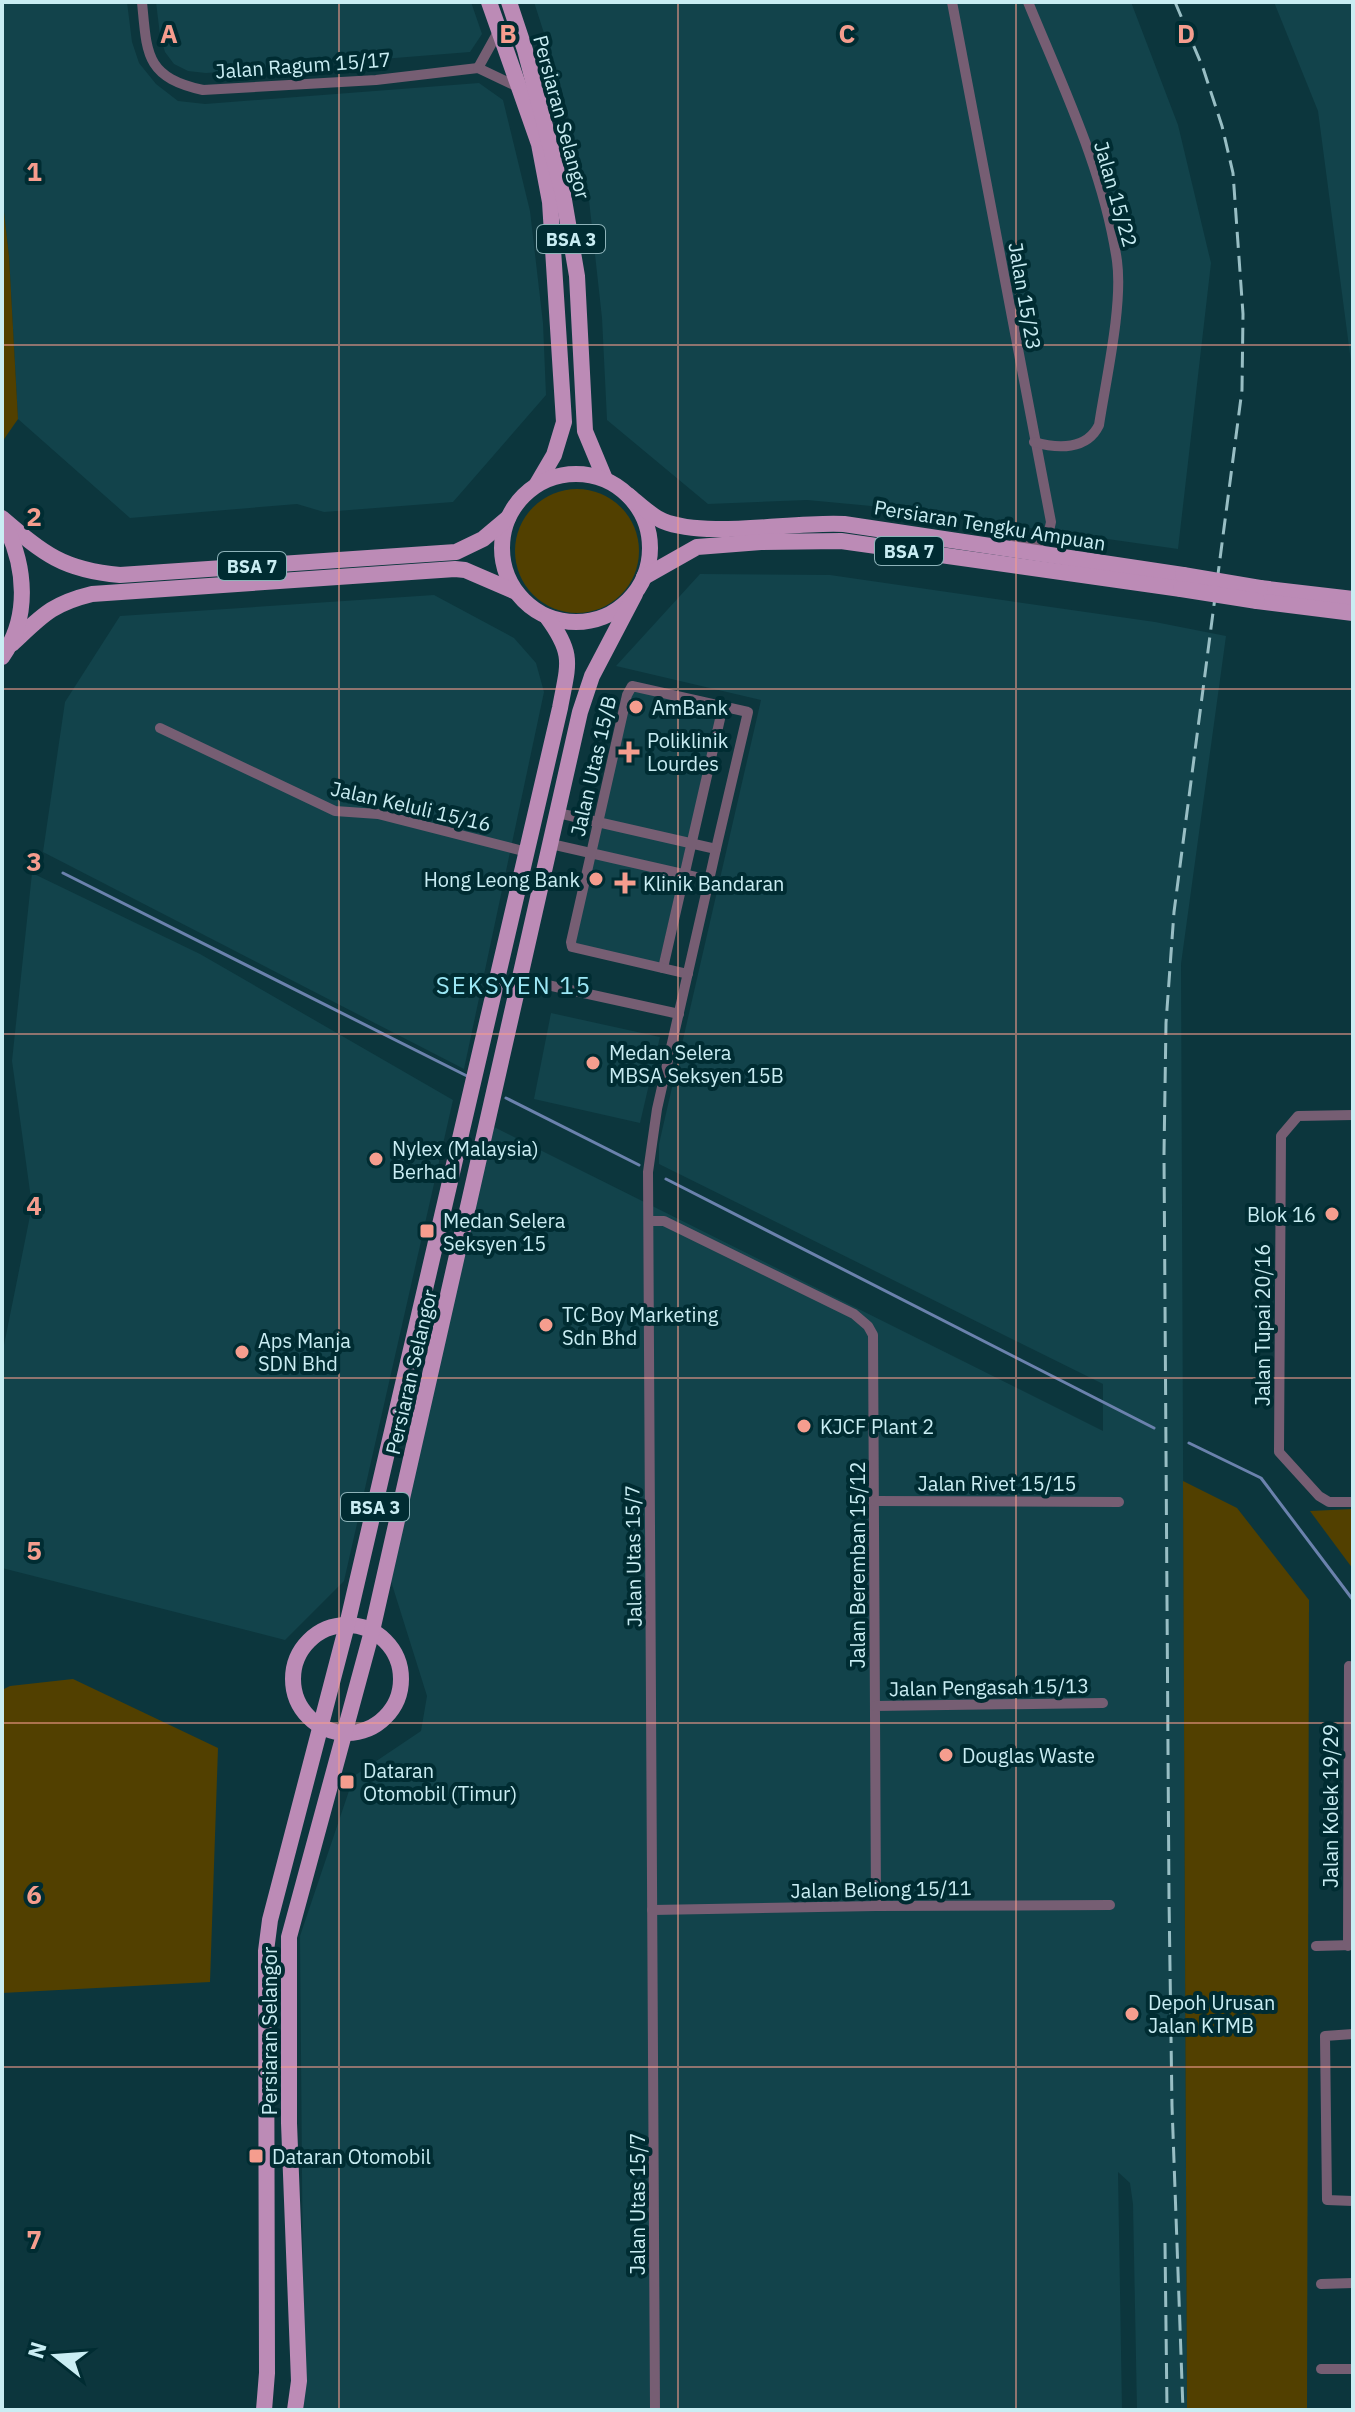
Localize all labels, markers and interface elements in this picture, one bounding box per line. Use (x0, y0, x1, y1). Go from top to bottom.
text: A (160, 16, 178, 50)
text: B (499, 16, 517, 50)
text: C (839, 16, 856, 50)
text: D (1177, 16, 1195, 50)
street label: Persiaran Selangor (527, 32, 597, 202)
street label: Jalan Ragum 15/17 (214, 45, 392, 85)
street label: Jalan 15/22 (1088, 138, 1144, 250)
text: 1 (26, 154, 42, 188)
road number: BSA 3 (537, 225, 605, 253)
street label: Jalan 15/23 (1002, 240, 1048, 352)
street label: Persiaran Tengku Ampuan (872, 493, 1108, 557)
text: 2 (26, 499, 42, 533)
road number: BSA 7 (875, 537, 943, 565)
road number: BSA 7 (218, 552, 286, 580)
street label: Jalan Utas 15/B (564, 693, 622, 839)
place label: AmBank (652, 694, 728, 721)
marker: AmBank (627, 698, 645, 716)
place label: Poliklinik Lourdes (647, 727, 729, 777)
marker: Poliklinik Lourdes (618, 741, 640, 763)
street label: Jalan Keluli 15/16 (328, 774, 494, 838)
text: 3 (26, 844, 42, 878)
place label: Hong Leong Bank (424, 866, 580, 893)
marker: Hong Leong Bank (587, 870, 605, 888)
place label: Klinik Bandaran (643, 870, 784, 897)
marker: Klinik Bandaran (614, 872, 636, 894)
district label: SEKSYEN 15 (436, 969, 592, 1001)
place label: Medan Selera MBSA Seksyen 15B (609, 1039, 784, 1089)
marker: Medan Selera MBSA Seksyen 15B (584, 1054, 602, 1072)
place label: Nylex (Malaysia) Berhad (392, 1135, 539, 1185)
marker: Nylex (Malaysia) Berhad (367, 1150, 385, 1168)
text: 4 (26, 1188, 42, 1222)
place label: Blok 16 (1247, 1201, 1316, 1228)
marker: Blok 16 (1323, 1205, 1341, 1223)
place label: Medan Selera Seksyen 15 (443, 1207, 566, 1257)
marker: Medan Selera Seksyen 15 (418, 1222, 436, 1240)
street label: Jalan Tupai 20/16 (1249, 1244, 1276, 1406)
street label: Persiaran Selangor (379, 1287, 443, 1457)
place label: TC Boy Marketing Sdn Bhd (562, 1301, 719, 1351)
marker: TC Boy Marketing Sdn Bhd (537, 1316, 555, 1334)
place label: Aps Manja SDN Bhd (258, 1327, 351, 1377)
marker: Aps Manja SDN Bhd (233, 1343, 251, 1361)
place label: KJCF Plant 2 (820, 1413, 934, 1440)
marker: KJCF Plant 2 (795, 1417, 813, 1435)
street label: Jalan Beremban 15/12 (844, 1462, 871, 1668)
street label: Jalan Rivet 15/15 (918, 1470, 1076, 1497)
street label: Jalan Utas 15/7 (618, 1485, 648, 1627)
road number: BSA 3 (341, 1493, 409, 1521)
text: 5 (26, 1533, 42, 1567)
street label: Jalan Pengasah 15/13 (889, 1672, 1089, 1702)
street label: Jalan Kolek 19/29 (1317, 1724, 1344, 1888)
place label: Douglas Waste (962, 1742, 1095, 1769)
marker: Douglas Waste (937, 1746, 955, 1764)
place label: Dataran Otomobil (Timur) (363, 1757, 517, 1807)
marker: Dataran Otomobil (Timur) (338, 1773, 356, 1791)
street label: Jalan Beliong 15/11 (790, 1874, 972, 1904)
text: 6 (26, 1877, 42, 1911)
street label: Persiaran Selangor (256, 1947, 283, 2115)
place label: Depoh Urusan Jalan KTMB (1148, 1989, 1275, 2039)
marker: Depoh Urusan Jalan KTMB (1123, 2005, 1141, 2023)
street label: Jalan Utas 15/7 (624, 2133, 651, 2275)
place label: Dataran Otomobil (272, 2143, 431, 2170)
marker: Dataran Otomobil (247, 2147, 265, 2165)
text: 7 (26, 2222, 42, 2256)
north arrow (16, 2316, 96, 2396)
text: N (20, 2338, 53, 2362)

